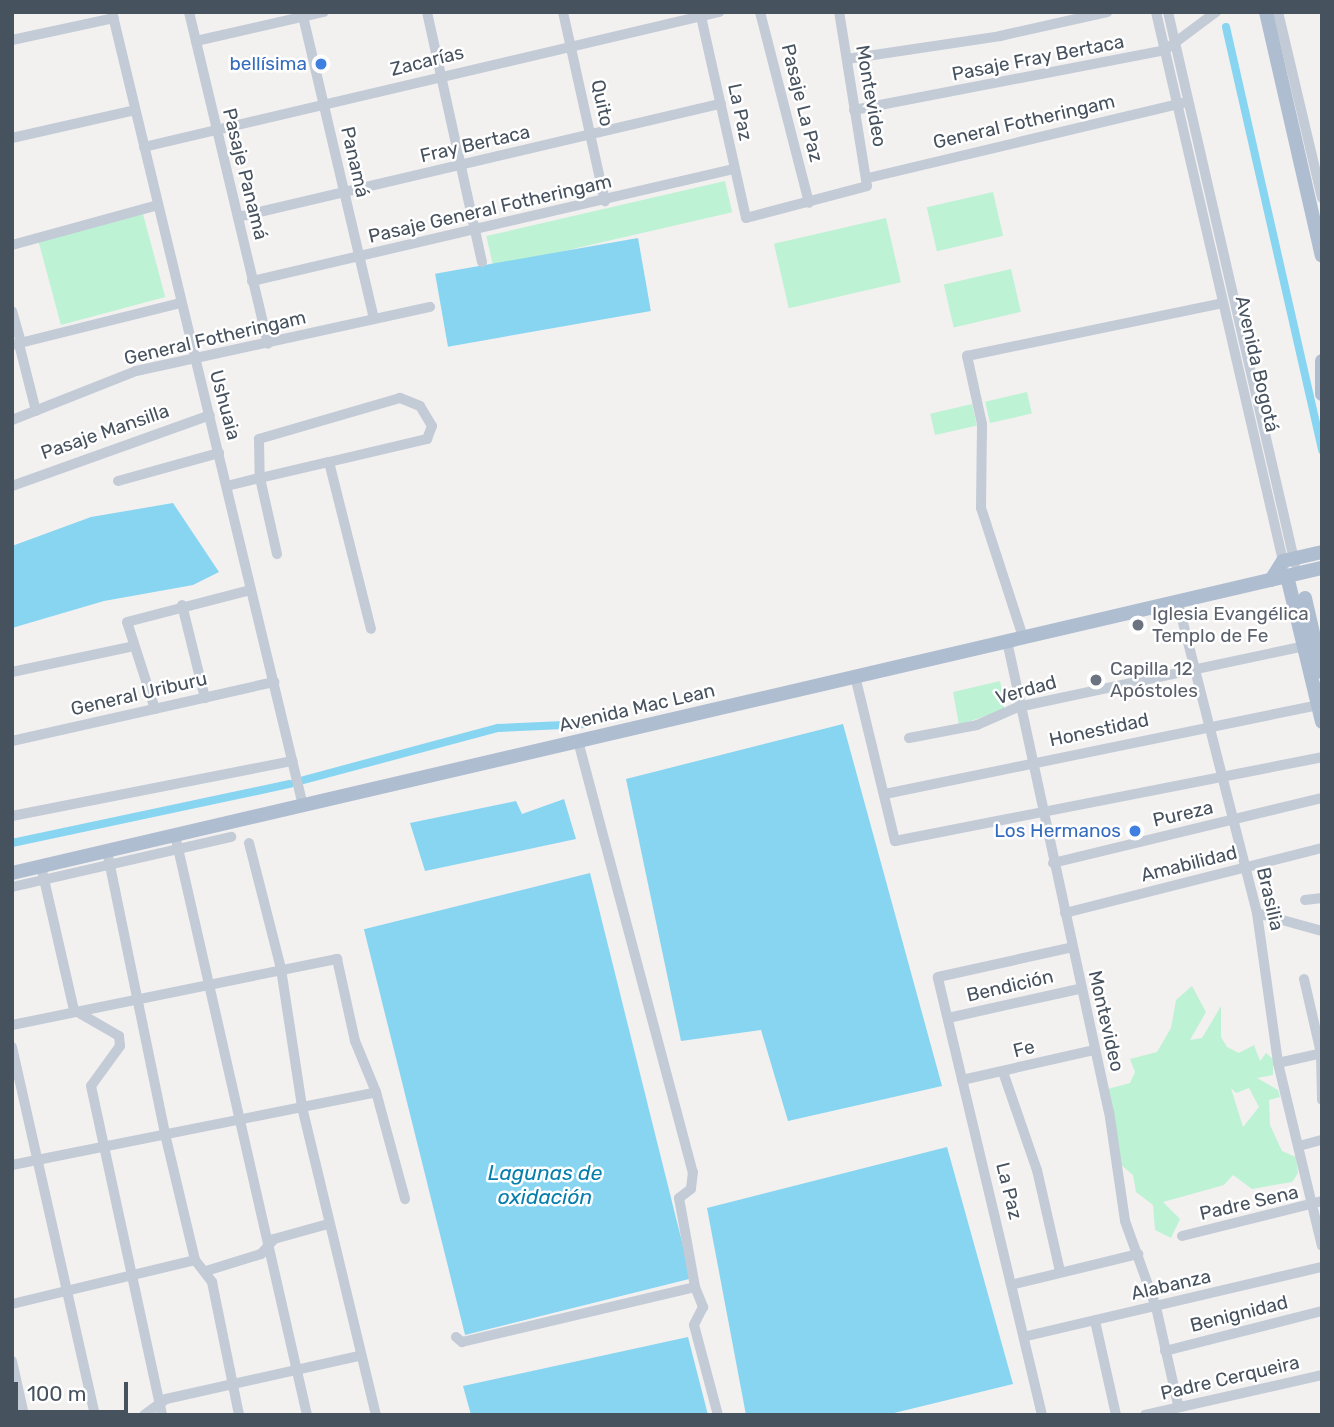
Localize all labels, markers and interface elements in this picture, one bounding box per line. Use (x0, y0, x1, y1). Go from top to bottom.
street label: Pasaje Fray Bertaca (950, 30, 1126, 86)
street label: Zacarías (388, 41, 466, 81)
street label: Pasaje La Paz (776, 42, 828, 164)
street label: Montevideo (851, 43, 891, 149)
place label: bellísima (230, 53, 307, 75)
marker: bellísima (313, 56, 329, 72)
street label: Quito (586, 78, 618, 128)
street label: La Paz (723, 81, 757, 143)
street label: General Fotheringam (931, 90, 1117, 154)
street label: Pasaje Panamá (218, 106, 272, 242)
street label: Fray Bertaca (418, 120, 532, 168)
street label: Panamá (336, 124, 374, 200)
street label: Pasaje General Fotheringam (366, 170, 614, 248)
street label: Avenida Bogotá (1230, 294, 1284, 434)
street label: General Fotheringam (122, 306, 308, 370)
street label: Ushuaia (205, 368, 245, 442)
street label: Pasaje Mansilla (38, 399, 172, 465)
place label: Iglesia Evangélica Templo de Fe (1152, 603, 1309, 647)
marker: Iglesia Evangélica Templo de Fe (1130, 617, 1146, 633)
place label: Capilla 12 Apóstoles (1110, 658, 1198, 702)
street label: General Uriburu (69, 667, 209, 721)
street label: Verdad (993, 670, 1059, 710)
marker: Capilla 12 Apóstoles (1088, 672, 1104, 688)
street label: Avenida Mac Lean (557, 679, 717, 737)
street label: Honestidad (1047, 708, 1151, 752)
street label: Pureza (1150, 796, 1216, 832)
place label: Los Hermanos (994, 820, 1121, 842)
marker: Los Hermanos (1127, 823, 1143, 839)
street label: Amabilidad (1139, 841, 1239, 887)
street label: Brasilia (1252, 865, 1288, 933)
street label: Bendición (964, 965, 1056, 1007)
street label: Montevideo (1083, 968, 1129, 1074)
street label: Fe (1011, 1035, 1037, 1063)
water label: Lagunas de oxidación (488, 1160, 602, 1210)
street label: La Paz (991, 1160, 1027, 1222)
street label: Padre Sena (1197, 1181, 1301, 1225)
street label: Alabanza (1129, 1265, 1213, 1305)
street label: Benignidad (1188, 1291, 1290, 1337)
street label: Padre Cerqueira (1158, 1351, 1302, 1405)
scale bar (18, 1368, 131, 1412)
text: 100 m (27, 1381, 86, 1406)

